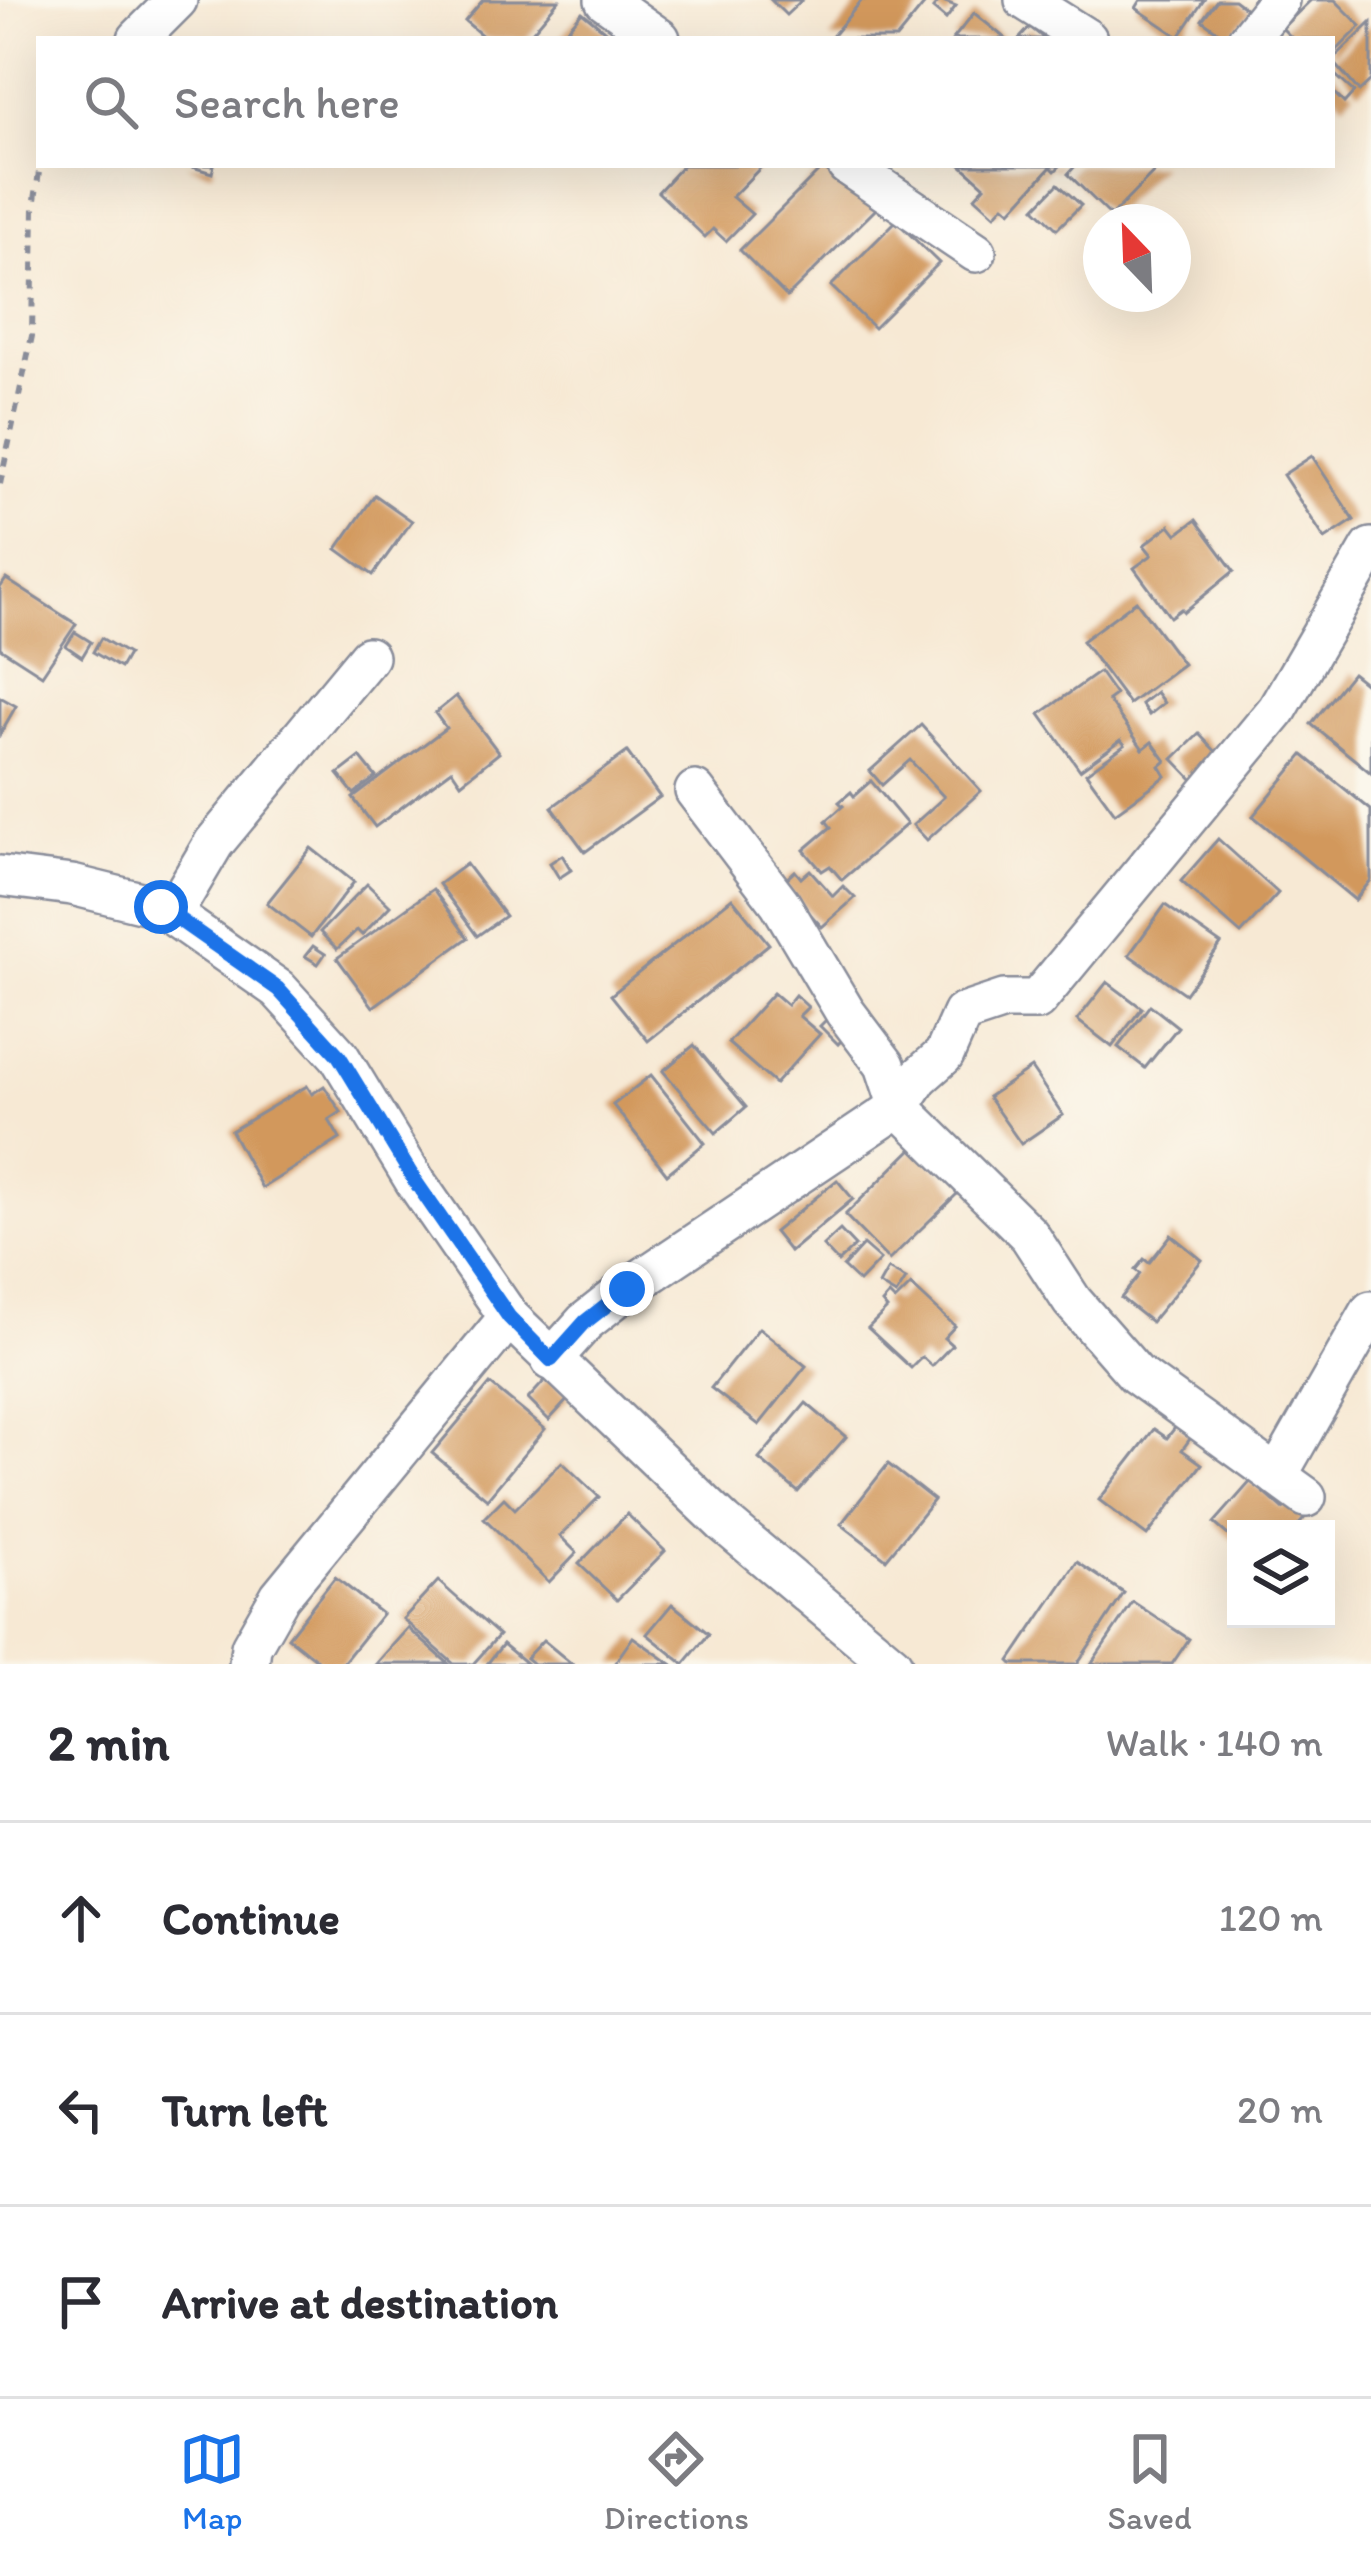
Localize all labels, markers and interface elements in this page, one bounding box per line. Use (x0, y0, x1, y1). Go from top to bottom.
search box (36, 36, 1335, 168)
icon: search (78, 69, 144, 135)
text: Search here (174, 75, 400, 129)
north arrow (1083, 204, 1191, 312)
route start (134, 880, 188, 934)
route end (600, 1262, 654, 1316)
map controls (1227, 1520, 1335, 1628)
button: layers (1227, 1520, 1335, 1628)
text: 2 min (48, 1712, 169, 1773)
text: Walk · 140 m (1106, 1719, 1323, 1766)
icon: ahead (48, 1885, 114, 1951)
text: Continue (162, 1891, 340, 1945)
text: 120 m (1219, 1894, 1323, 1941)
icon: left (48, 2077, 114, 2143)
text: Turn left (162, 2083, 328, 2137)
text: 20 m (1237, 2086, 1323, 2133)
icon: arrive (48, 2269, 114, 2335)
text: Arrive at destination (162, 2275, 558, 2329)
tab: Map (179, 2426, 245, 2537)
tab: Directions (604, 2426, 749, 2537)
tab: Saved (1108, 2426, 1192, 2537)

